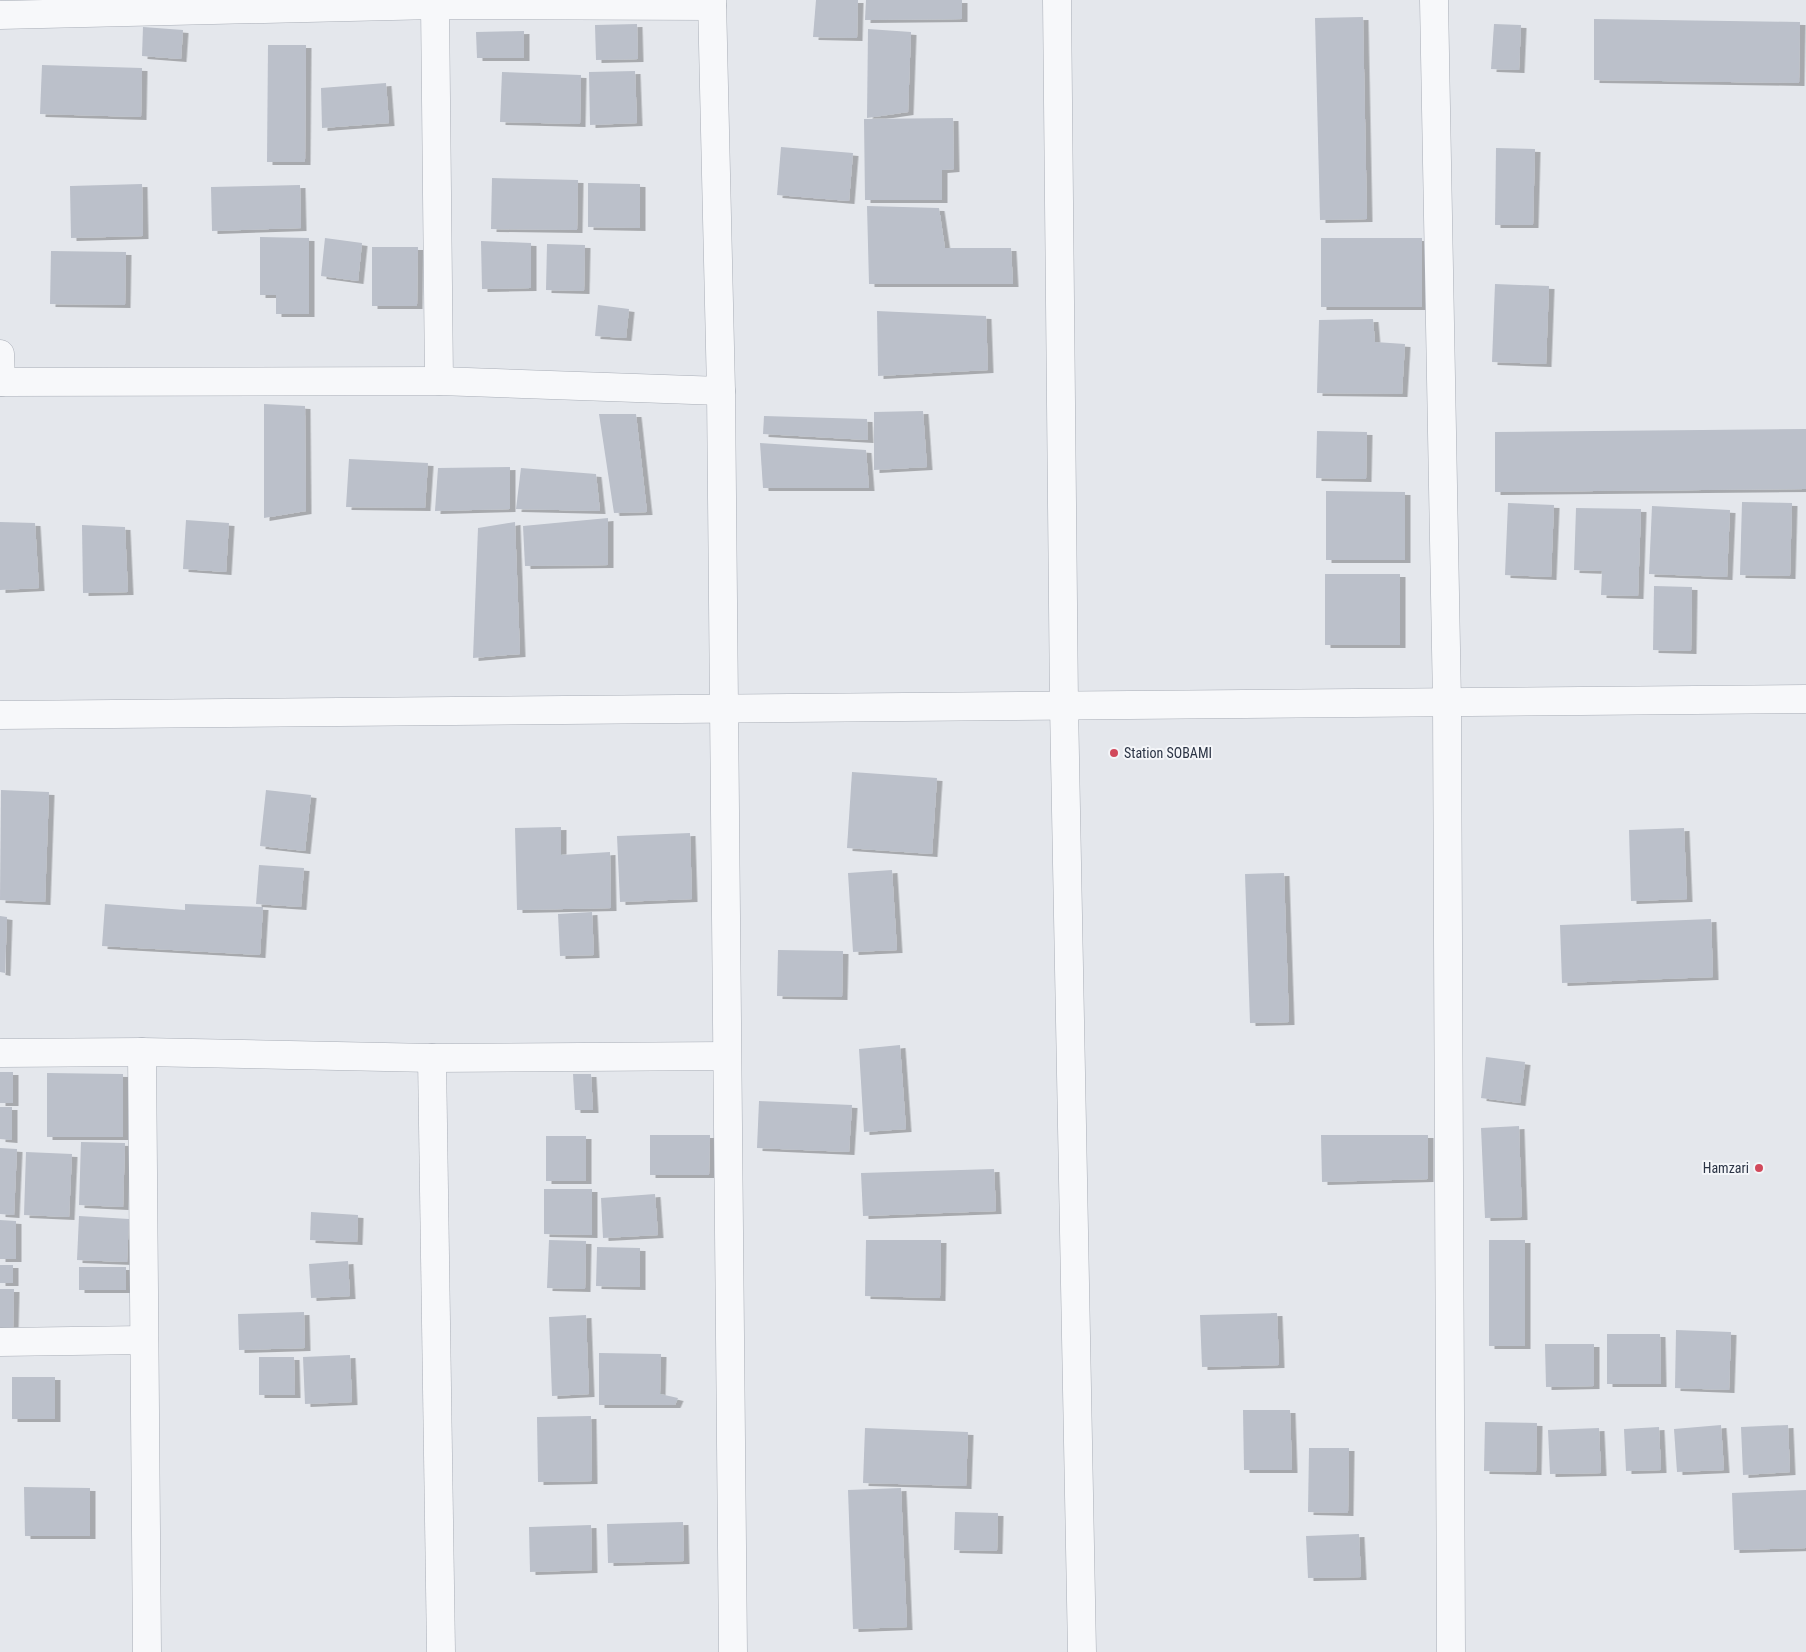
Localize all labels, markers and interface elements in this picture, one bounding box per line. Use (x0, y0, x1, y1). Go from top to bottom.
place label: Station SOBAMI (1124, 745, 1212, 761)
marker: Station SOBAMI (1108, 747, 1120, 759)
place label: Hamzari (1703, 1160, 1749, 1176)
marker: Hamzari (1753, 1162, 1765, 1174)

